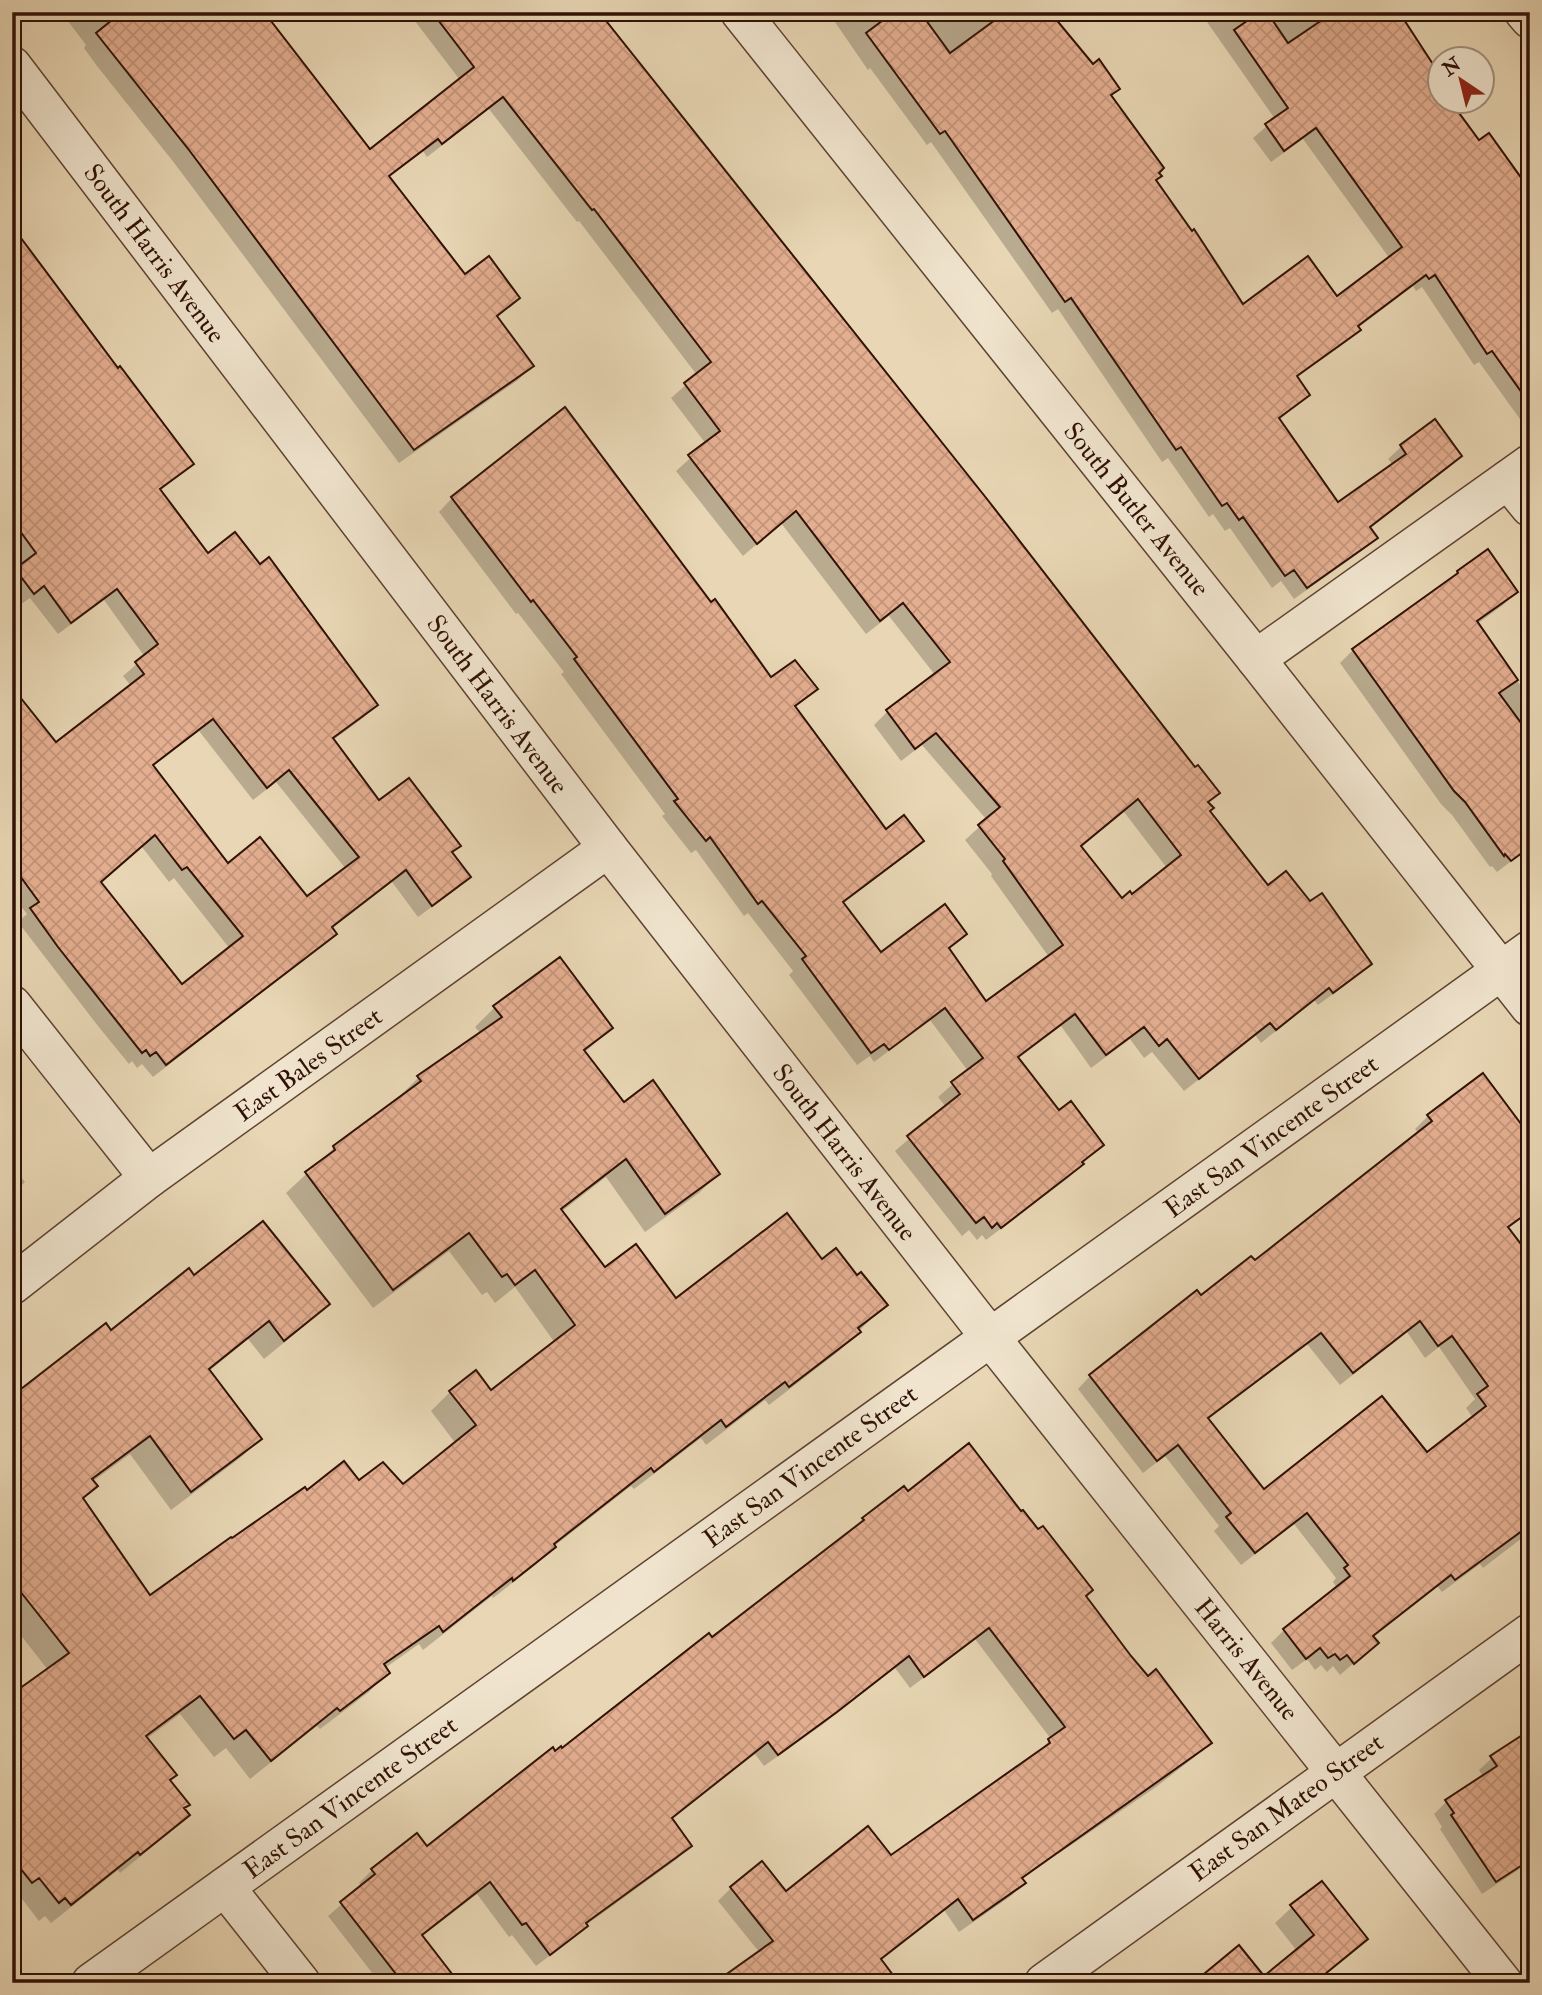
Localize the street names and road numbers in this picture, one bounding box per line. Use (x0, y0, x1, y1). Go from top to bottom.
street label: South Harris Avenue (76, 158, 232, 350)
street label: South Butler Avenue (1056, 416, 1216, 603)
street label: South Harris Avenue (419, 609, 575, 801)
street label: East Bales Street (229, 1001, 389, 1129)
street label: East San Vincente Street (1158, 1048, 1385, 1225)
street label: South Harris Avenue (765, 1058, 923, 1248)
street label: East San Vincente Street (697, 1378, 924, 1555)
street label: Harris Avenue (1187, 1592, 1305, 1727)
street label: East San Vincente Street (237, 1709, 464, 1886)
street label: East San Mateo Street (1183, 1727, 1390, 1889)

